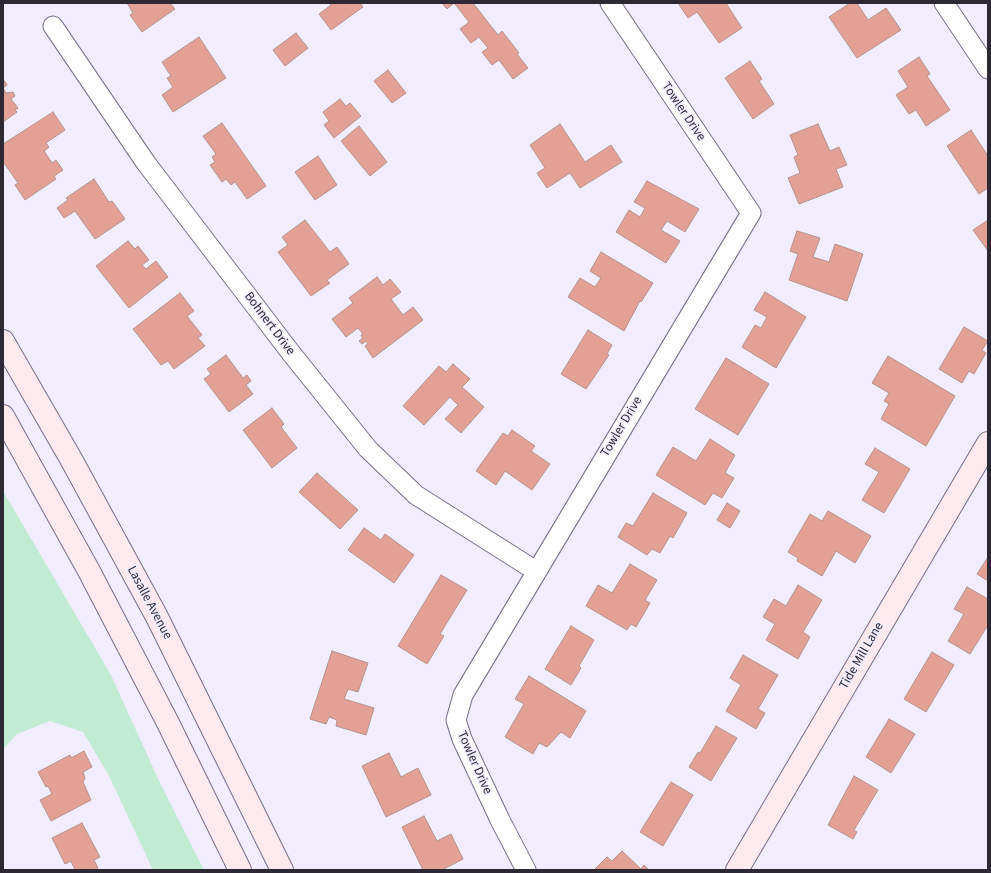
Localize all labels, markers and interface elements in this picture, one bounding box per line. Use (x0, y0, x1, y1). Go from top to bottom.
street label: Towler Drive (658, 80, 708, 144)
street label: Bohnert Drive (240, 289, 298, 359)
street label: Towler Drive (598, 394, 646, 460)
street label: Lasalle Avenue (123, 564, 175, 642)
street label: Tide Mill Lane (837, 620, 887, 692)
street label: Towler Drive (453, 729, 495, 797)

